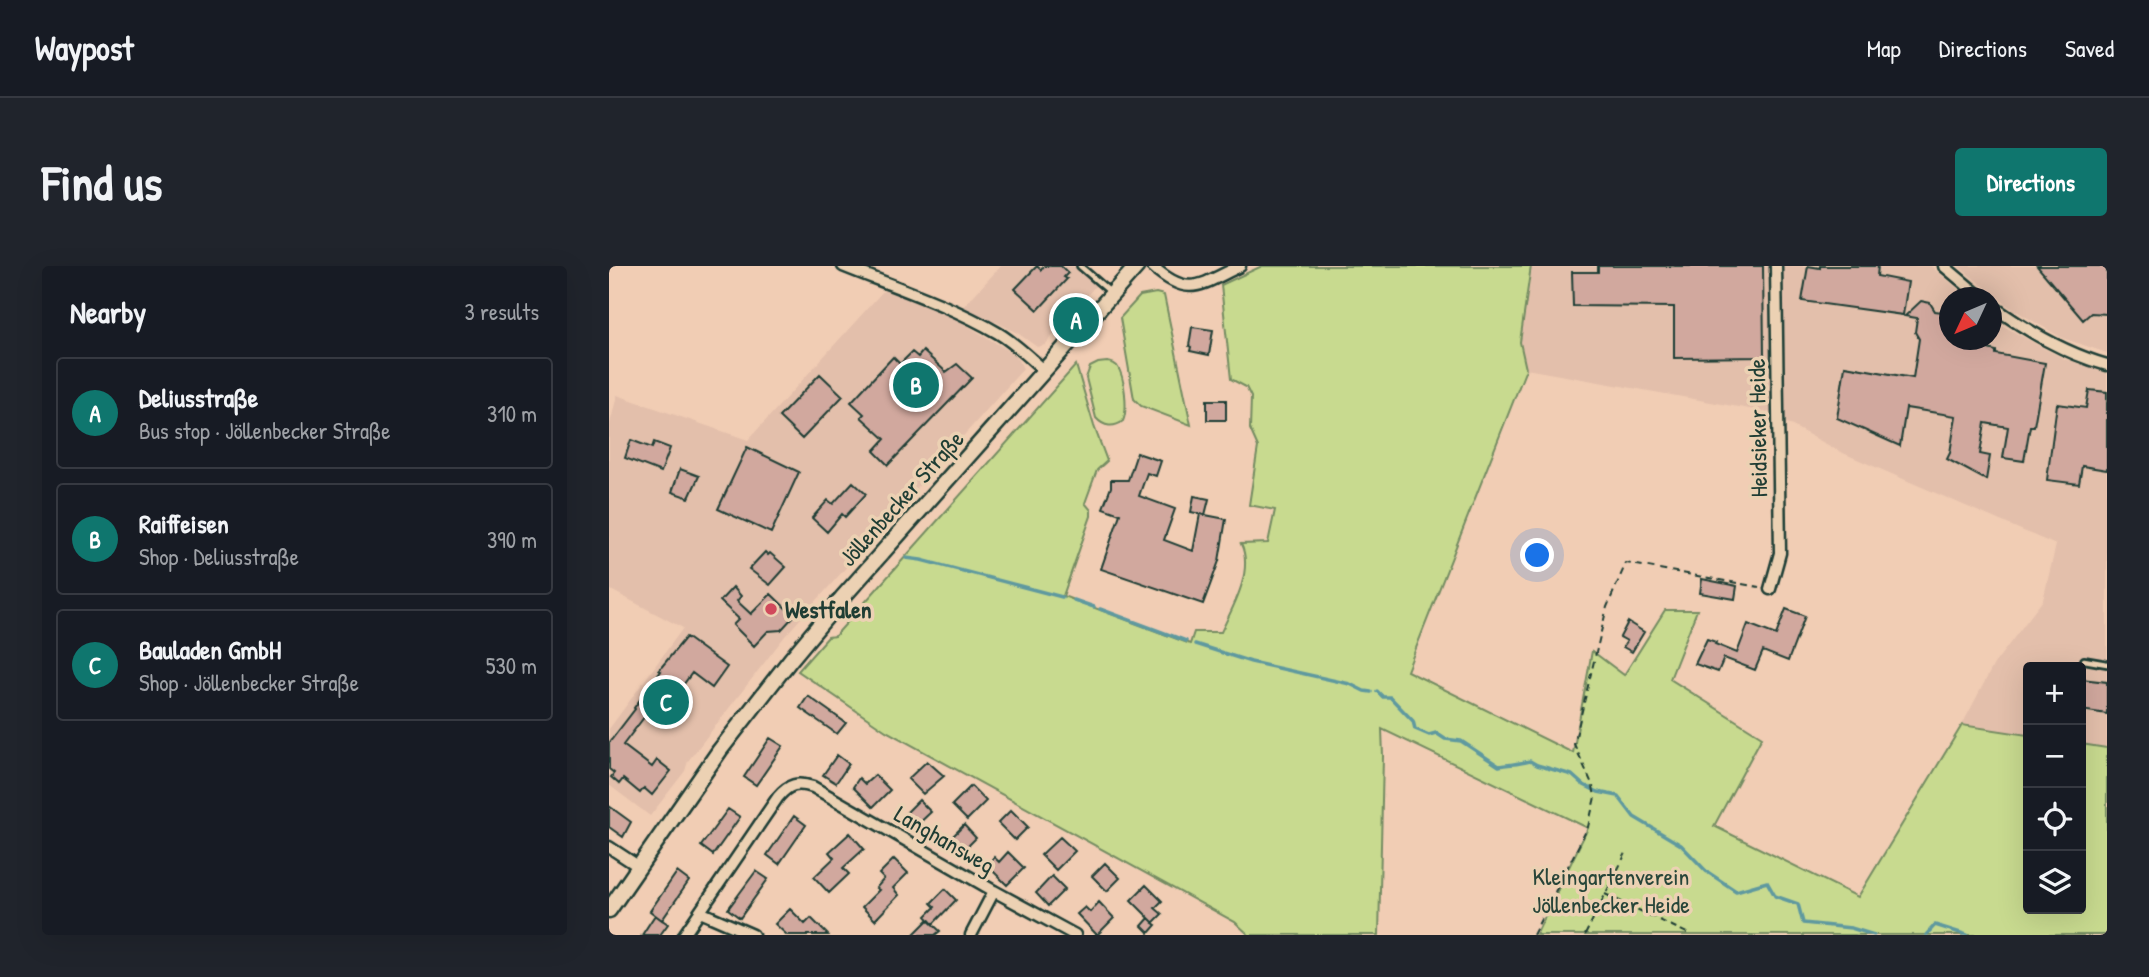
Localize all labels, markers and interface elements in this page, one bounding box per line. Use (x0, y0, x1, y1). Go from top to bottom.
text: Waypost (35, 26, 134, 70)
text: Map (1867, 32, 1901, 64)
text: Directions (1939, 32, 2027, 64)
text: Saved (2065, 32, 2114, 64)
button: Directions (1955, 148, 2107, 216)
text: Find us (42, 149, 162, 215)
north arrow (1939, 287, 2002, 350)
text: Nearby (70, 292, 146, 332)
pin: A (1053, 294, 1099, 346)
text: 3 results (464, 296, 539, 327)
street label: Heidsieker Heide (1740, 358, 1774, 498)
pin: B (893, 359, 939, 411)
text: Deliusstraße (139, 380, 258, 415)
text: A (89, 398, 101, 429)
text: 310 m (487, 398, 537, 429)
text: Bus stop · Jöllenbecker Straße (139, 415, 390, 446)
street label: Jöllenbecker Straße (831, 423, 971, 573)
text: Raiffeisen (139, 506, 229, 541)
text: B (89, 524, 101, 555)
text: 390 m (487, 524, 537, 555)
your location (1520, 538, 1554, 572)
text: Shop · Deliusstraße (139, 541, 299, 572)
place label: Westfalen (785, 593, 872, 625)
marker: Westfalen (763, 601, 779, 617)
text: Bauladen GmbH (139, 632, 281, 667)
text: C (89, 650, 101, 681)
text: 530 m (486, 650, 537, 681)
map controls (2023, 662, 2086, 914)
button: + (2023, 662, 2086, 725)
text: Shop · Jöllenbecker Straße (139, 667, 359, 698)
pin: C (643, 676, 689, 728)
button: − (2023, 725, 2086, 788)
button: locate (2023, 788, 2086, 851)
street label: Langhansweg (889, 797, 1001, 881)
button: layers (2023, 851, 2086, 914)
park label: Kleingartenverein Jöllenbecker Heide (1532, 860, 1690, 920)

